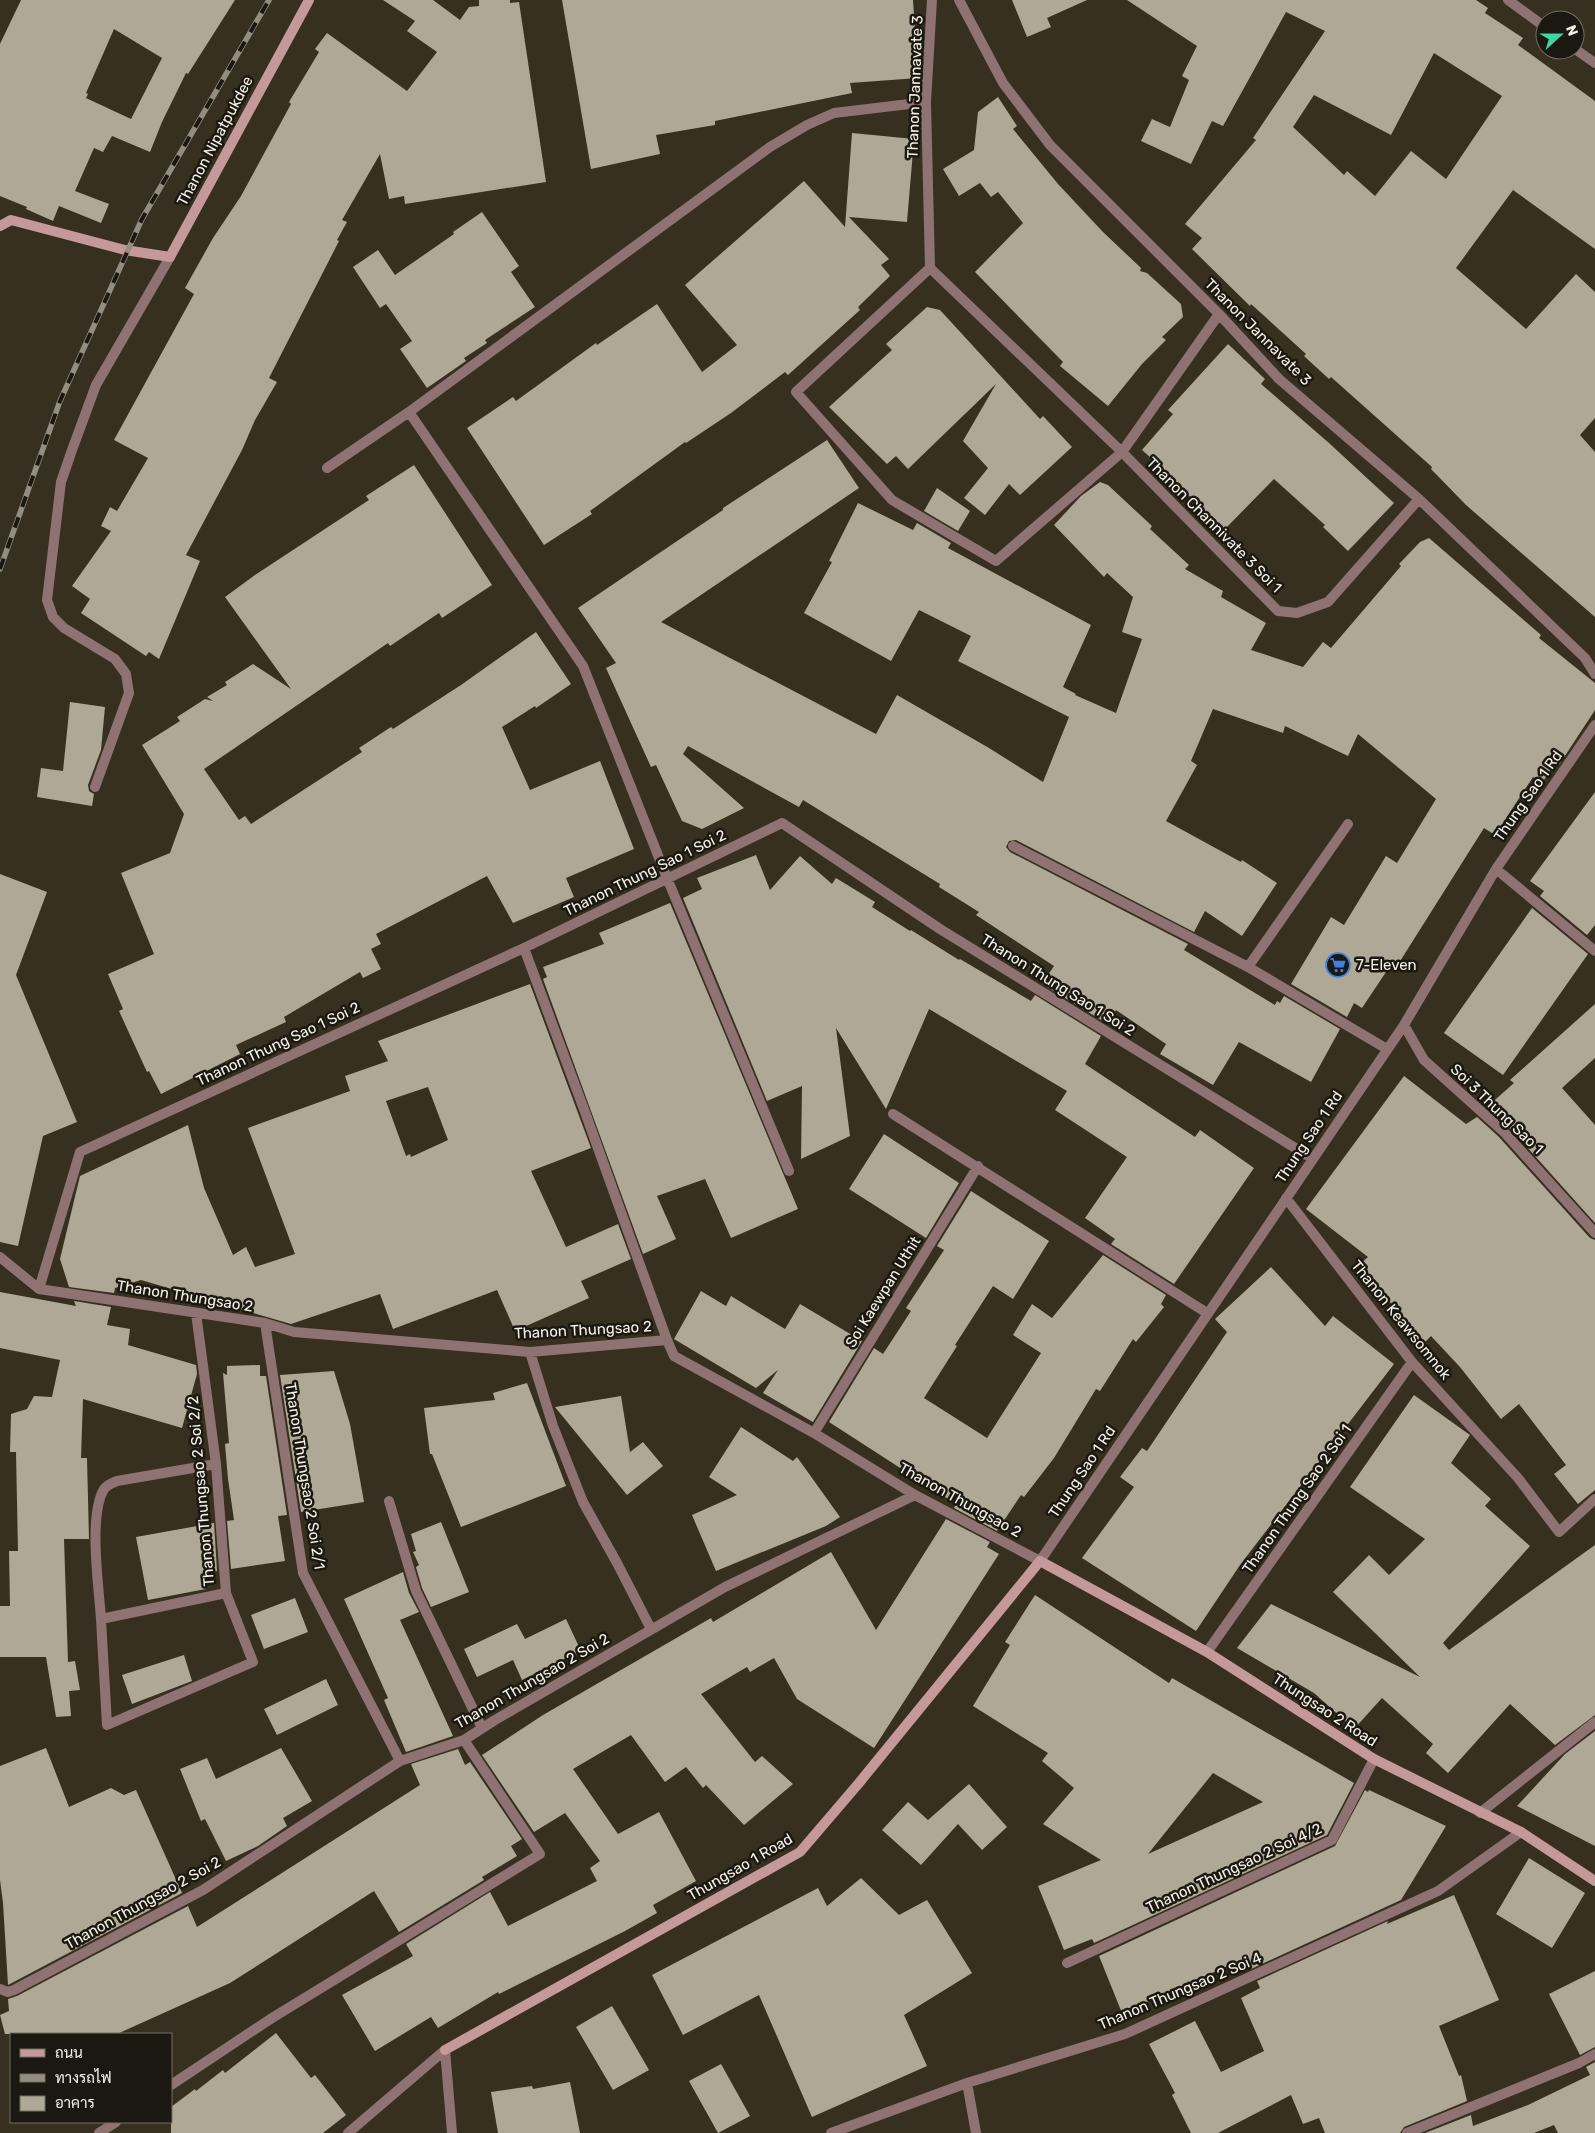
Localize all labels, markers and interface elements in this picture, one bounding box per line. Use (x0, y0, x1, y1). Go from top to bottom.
north arrow (1535, 10, 1585, 60)
street label: Thanon Jannavate 3 (904, 15, 926, 159)
text: N (1562, 23, 1581, 38)
street label: Thanon Nipatpukdee (173, 73, 257, 209)
street label: Thanon Jannavate 3 (1201, 275, 1315, 389)
street label: Thanon Channivate 3 Soi 1 (1143, 454, 1285, 596)
street label: Thung Sao 1 Rd (1490, 747, 1566, 845)
street label: Thanon Thung Sao 1 Soi 2 (561, 826, 729, 920)
street label: Thanon Thung Sao 1 Soi 2 (978, 930, 1138, 1040)
supermarket icon: 7-Eleven (1325, 952, 1351, 978)
place label: 7-Eleven (1356, 956, 1417, 974)
street label: Thanon Thung Sao 1 Soi 2 (193, 998, 363, 1090)
street label: Soi 3 Thung Sao 1 (1447, 1060, 1547, 1158)
street label: Thung Sao 1 Rd (1272, 1088, 1346, 1186)
street label: Soi Kaewpan Uthit (842, 1233, 925, 1351)
street label: Thanon Keawsomnok (1347, 1257, 1455, 1384)
street label: Thanon Thungsao 2 (116, 1276, 254, 1316)
street label: Thanon Thungsao 2 (514, 1317, 652, 1343)
street label: Thanon Thungsao 2 Soi 2/1 (281, 1381, 329, 1571)
street label: Thanon Thungsao 2 Soi 2/2 (184, 1395, 218, 1587)
street label: Thanon Thung Sao 2 Soi 1 (1239, 1421, 1355, 1577)
street label: Thung Sao 1 Rd (1045, 1423, 1119, 1521)
street label: Thanon Thungsao 2 (895, 1459, 1025, 1541)
street label: Thanon Thungsao 2 Soi 2 (452, 1629, 613, 1733)
street label: Thungsao 2 Road (1269, 1670, 1381, 1750)
street label: Thanon Thungsao 2 Soi 4/2 (1143, 1819, 1325, 1917)
street label: Thungsao 1 Road (684, 1830, 796, 1904)
street label: Thanon Thungsao 2 Soi 2 (62, 1853, 224, 1953)
street label: Thanon Thungsao 2 Soi 4 (1096, 1948, 1264, 2034)
legend (10, 2033, 172, 2123)
text: ถนน (55, 2044, 83, 2062)
text: ทางรถไฟ (55, 2068, 112, 2087)
text: อาคาร (55, 2094, 95, 2112)

